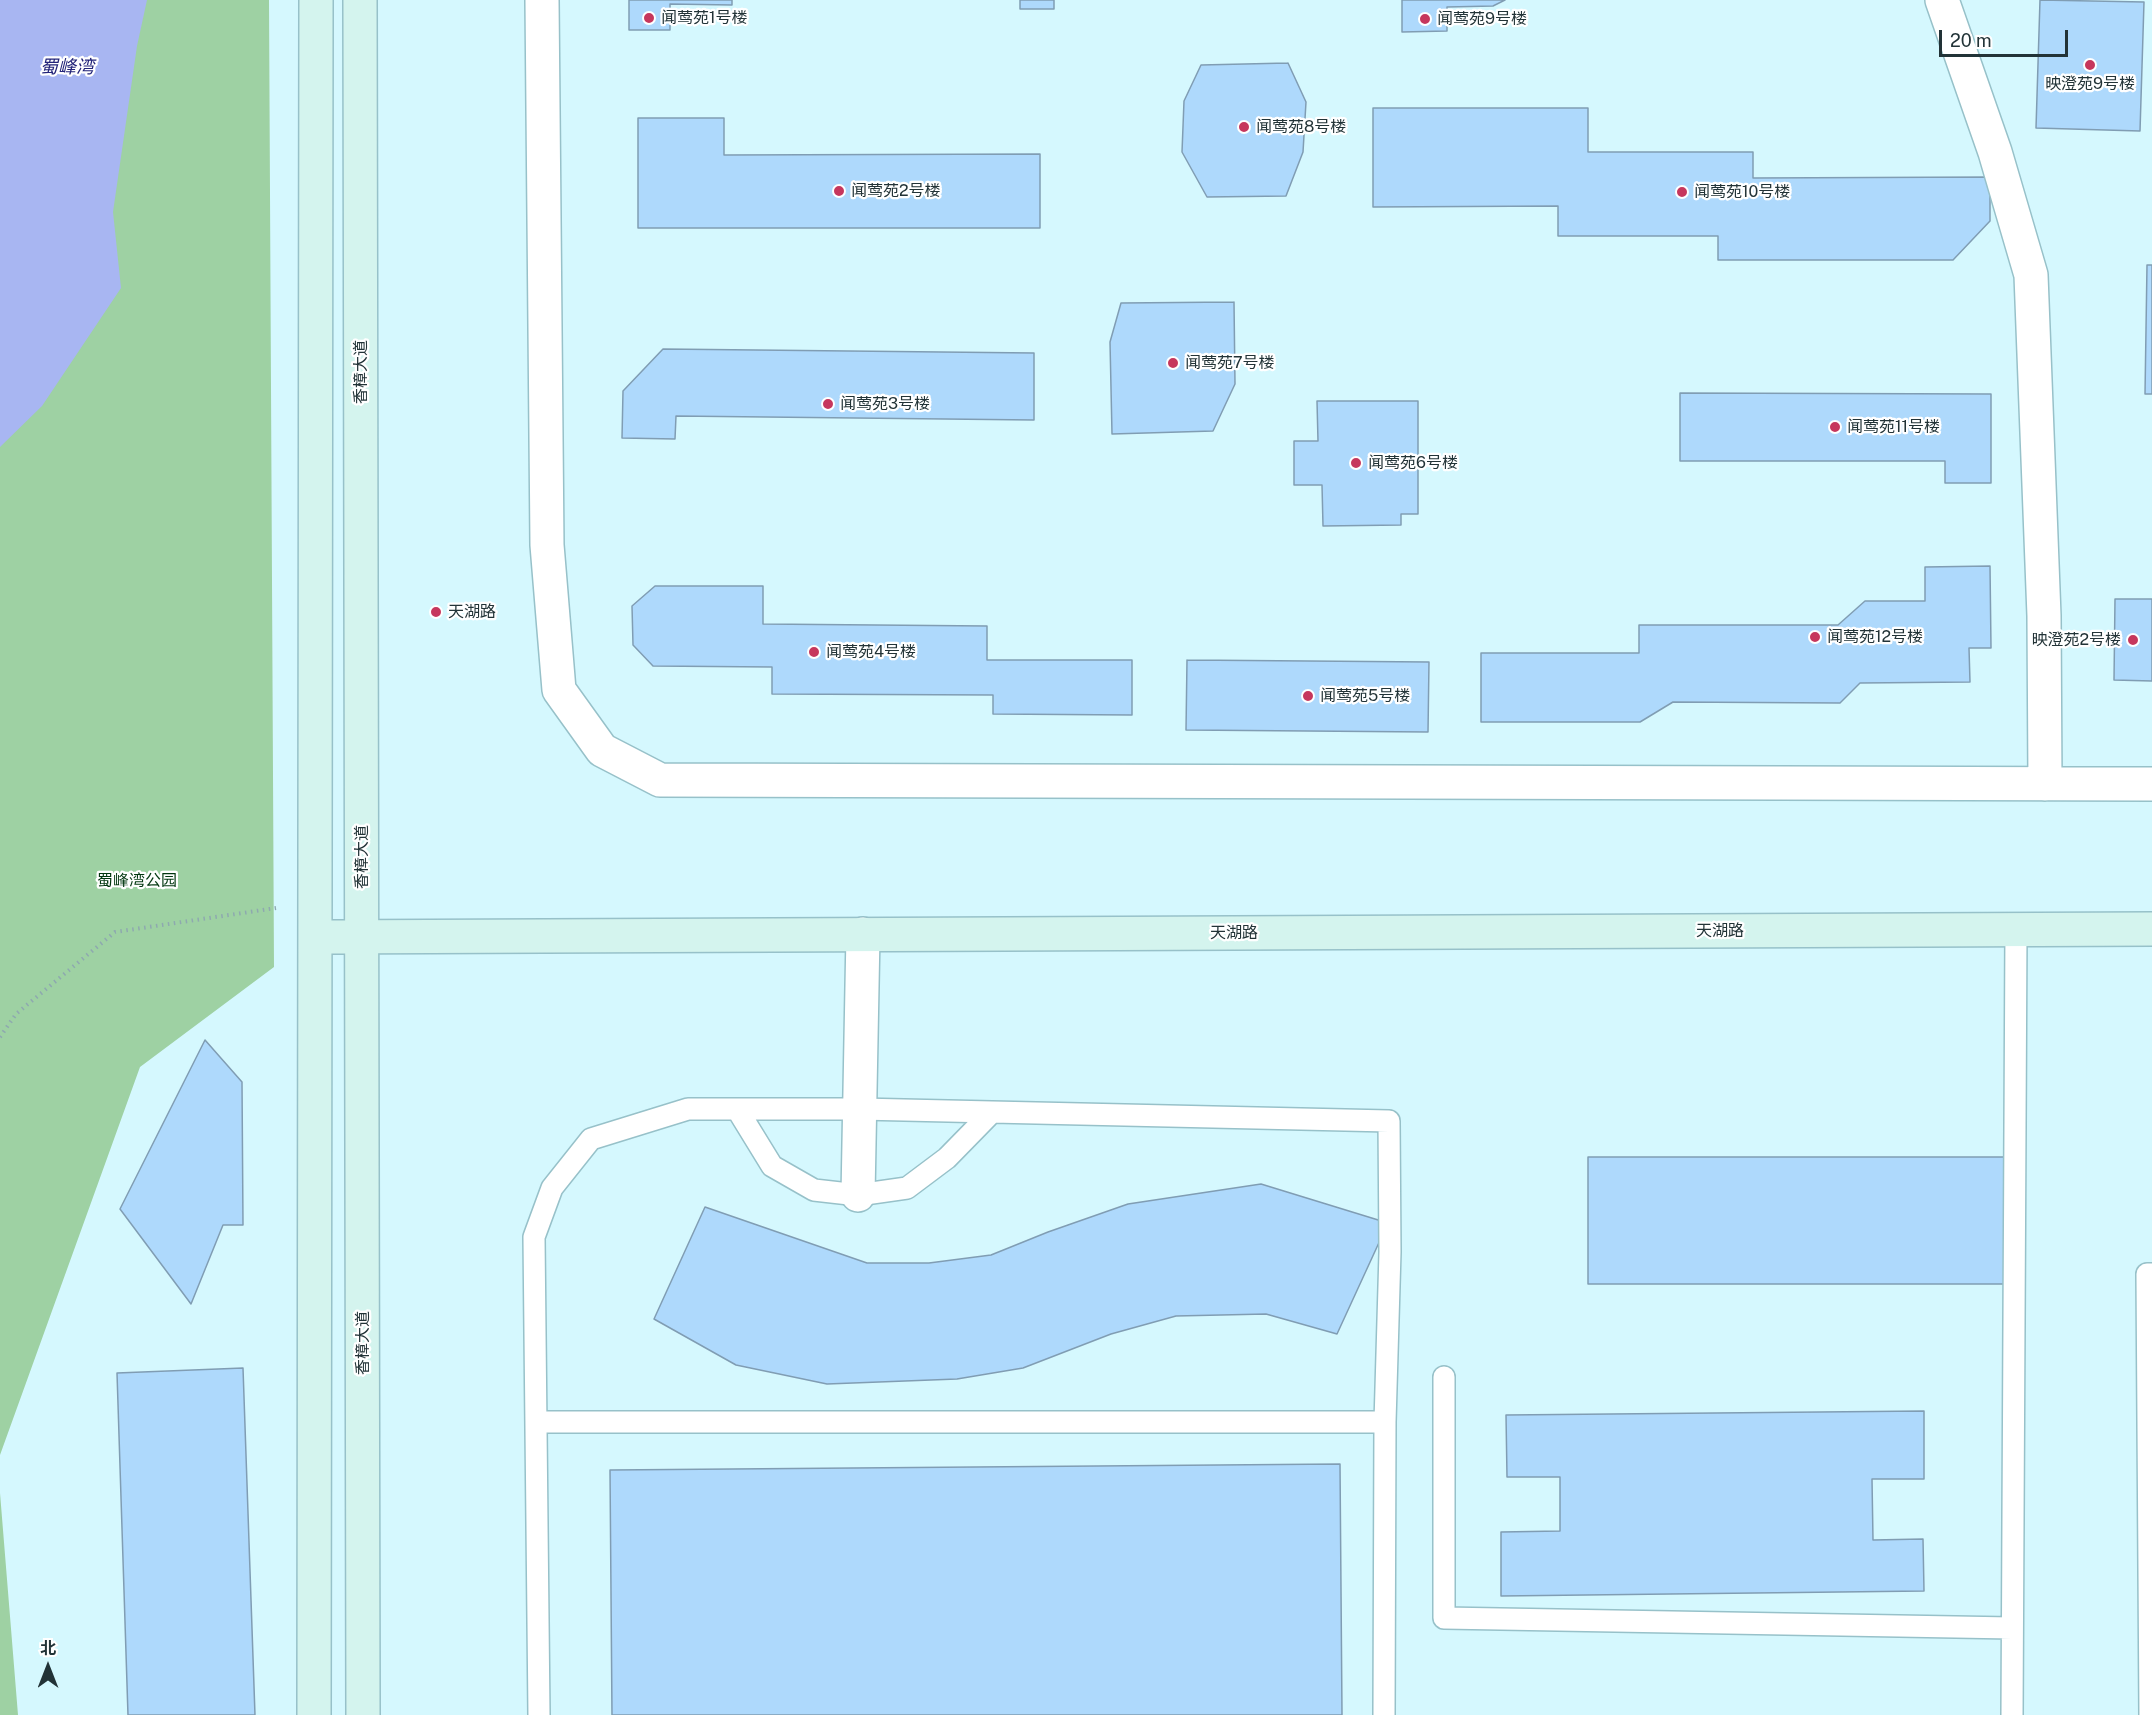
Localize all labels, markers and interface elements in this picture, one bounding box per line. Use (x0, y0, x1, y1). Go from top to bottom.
place label: 闻莺苑1号楼 (661, 8, 748, 28)
place label: 闻莺苑9号楼 (1437, 9, 1527, 29)
marker: 闻莺苑1号楼 (642, 11, 656, 25)
marker: 闻莺苑9号楼 (1418, 12, 1432, 26)
scale bar (1942, 18, 2071, 56)
text: 20 m (1950, 30, 1992, 51)
water label: 蜀峰湾 (40, 56, 94, 78)
marker: 映澄苑9号楼 (2083, 58, 2097, 72)
place label: 映澄苑9号楼 (2045, 74, 2135, 94)
place label: 闻莺苑8号楼 (1256, 117, 1346, 137)
marker: 闻莺苑8号楼 (1237, 120, 1251, 134)
place label: 闻莺苑2号楼 (851, 181, 941, 201)
place label: 闻莺苑10号楼 (1694, 182, 1790, 202)
marker: 闻莺苑2号楼 (832, 184, 846, 198)
marker: 闻莺苑10号楼 (1675, 185, 1689, 199)
street label: 香樟大道 (351, 340, 371, 404)
place label: 闻莺苑7号楼 (1185, 353, 1275, 373)
marker: 闻莺苑7号楼 (1166, 356, 1180, 370)
place label: 闻莺苑3号楼 (840, 394, 930, 414)
marker: 闻莺苑3号楼 (821, 397, 835, 411)
place label: 闻莺苑11号楼 (1847, 417, 1940, 437)
marker: 闻莺苑11号楼 (1828, 420, 1842, 434)
place label: 闻莺苑6号楼 (1368, 453, 1458, 473)
marker: 闻莺苑6号楼 (1349, 456, 1363, 470)
place label: 天湖路 (448, 602, 496, 622)
marker: 天湖路 (429, 605, 443, 619)
place label: 闻莺苑12号楼 (1827, 627, 1923, 647)
marker: 闻莺苑12号楼 (1808, 630, 1822, 644)
place label: 映澄苑2号楼 (2031, 630, 2121, 650)
marker: 映澄苑2号楼 (2126, 633, 2140, 647)
place label: 闻莺苑4号楼 (826, 642, 916, 662)
marker: 闻莺苑4号楼 (807, 645, 821, 659)
place label: 闻莺苑5号楼 (1320, 686, 1410, 706)
marker: 闻莺苑5号楼 (1301, 689, 1315, 703)
street label: 香樟大道 (352, 825, 372, 889)
park label: 蜀峰湾公园 (97, 871, 177, 891)
street label: 天湖路 (1696, 921, 1744, 941)
street label: 天湖路 (1210, 923, 1258, 943)
street label: 香樟大道 (353, 1311, 373, 1375)
north arrow (18, 1637, 78, 1697)
text: 北 (40, 1639, 56, 1658)

